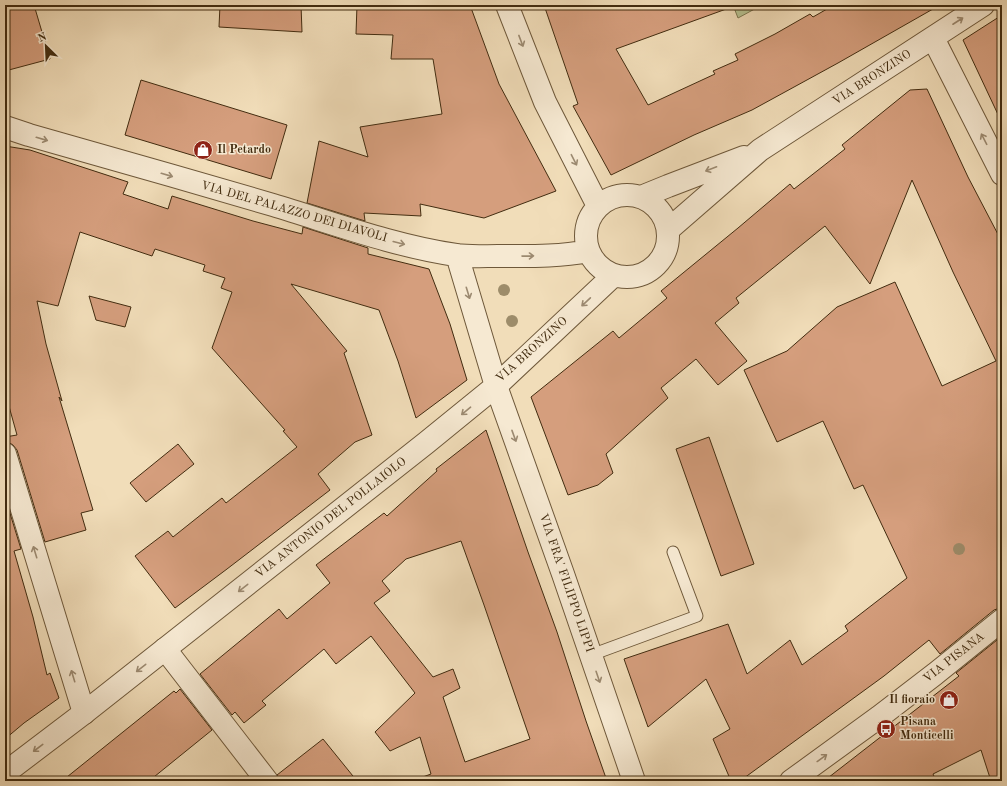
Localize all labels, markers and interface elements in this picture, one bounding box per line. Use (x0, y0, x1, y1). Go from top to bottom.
one-way arrow (952, 17, 964, 25)
north arrow (26, 26, 66, 66)
text: N (36, 31, 49, 45)
one-way arrow (518, 35, 526, 47)
street label: VIA BRONZINO (830, 48, 914, 108)
one-way arrow (980, 134, 988, 146)
one-way arrow (35, 136, 48, 143)
shop icon: Il Petardo (192, 139, 214, 161)
place label: Il Petardo (217, 144, 271, 156)
one-way arrow (571, 154, 578, 166)
one-way arrow (705, 166, 717, 174)
one-way arrow (160, 172, 173, 179)
street label: VIA DEL PALAZZO DEI DIAVOLI (199, 180, 389, 244)
one-way arrow (393, 240, 406, 247)
one-way arrow (521, 252, 534, 260)
one-way arrow (465, 286, 472, 299)
one-way arrow (581, 297, 591, 306)
street label: VIA BRONZINO (494, 315, 570, 385)
one-way arrow (460, 406, 471, 415)
one-way arrow (510, 429, 518, 441)
street label: VIA ANTONIO DEL POLLAIOLO (253, 455, 409, 581)
street label: VIA FRA' FILIPPO LIPPI (537, 512, 596, 654)
one-way arrow (31, 545, 38, 558)
one-way arrow (238, 583, 249, 592)
street label: VIA PISANA (921, 631, 987, 685)
one-way arrow (136, 664, 147, 672)
one-way arrow (69, 670, 76, 683)
one-way arrow (595, 671, 603, 683)
shop icon: Il fioraio (938, 689, 960, 711)
place label: Il fioraio (889, 694, 935, 706)
place label: Pisana Monticelli (900, 716, 954, 742)
bus stop icon: Pisana Monticelli (875, 718, 897, 740)
one-way arrow (33, 743, 44, 752)
one-way arrow (816, 754, 827, 762)

